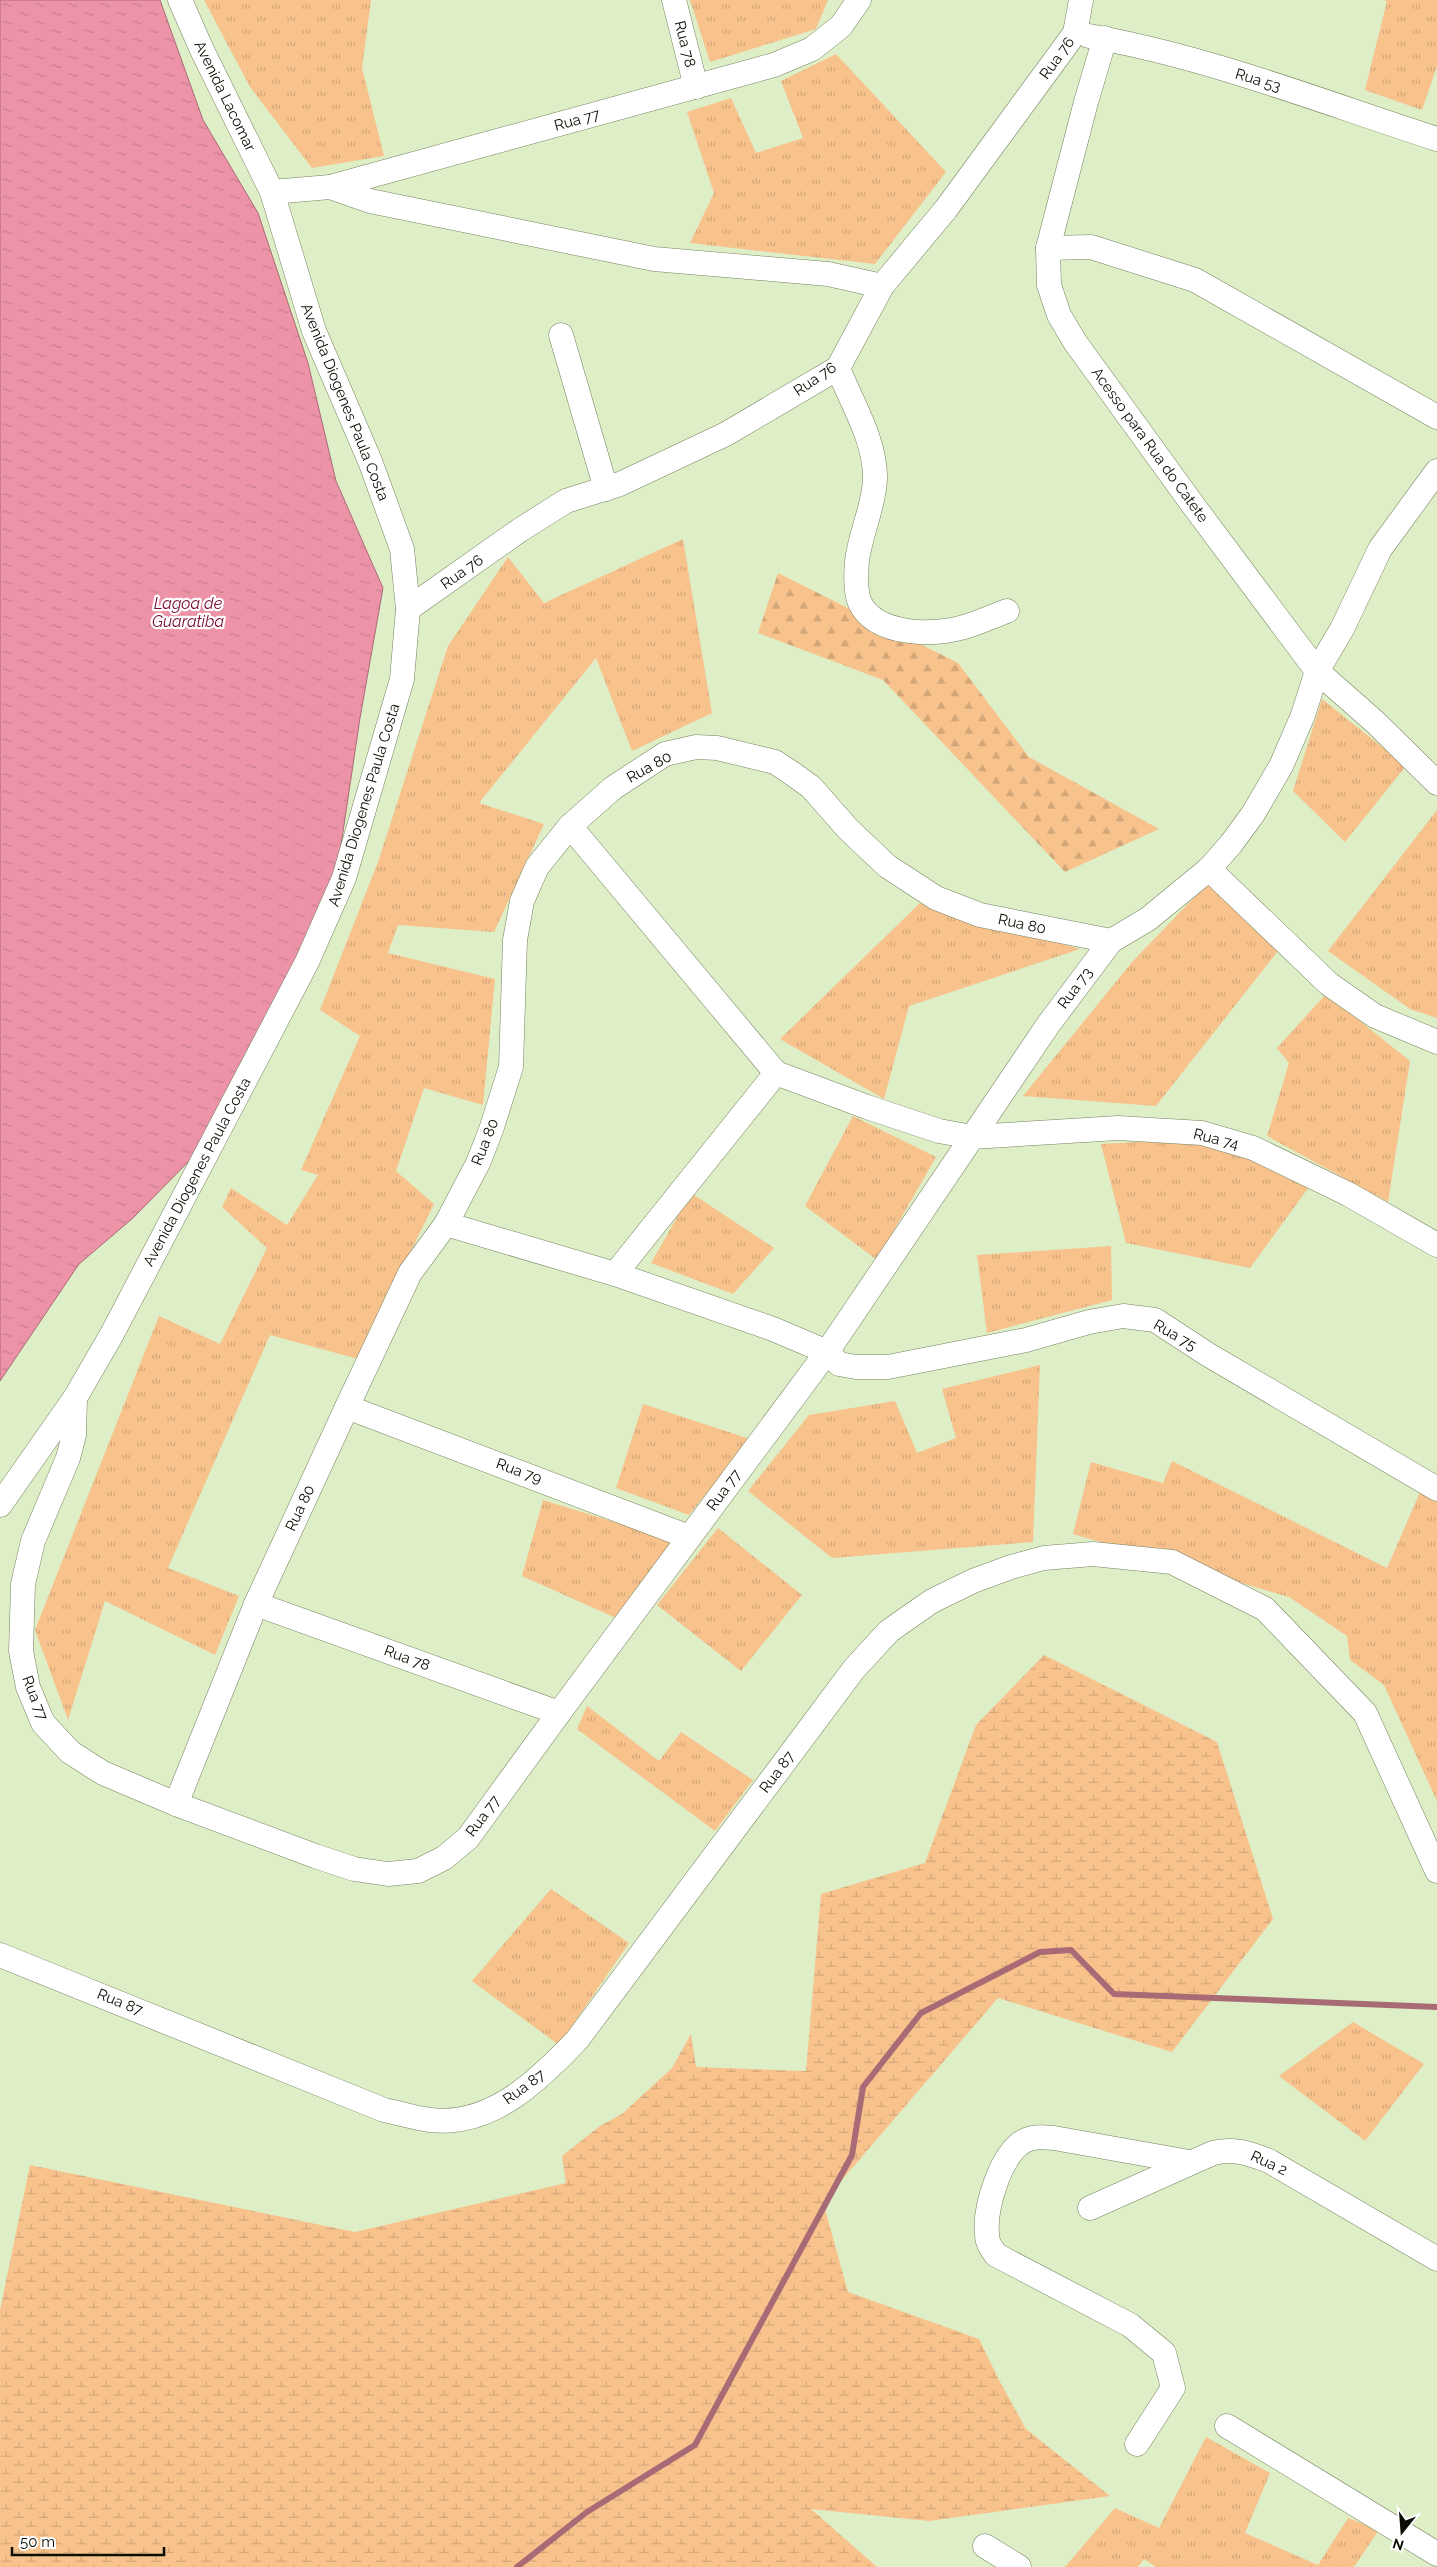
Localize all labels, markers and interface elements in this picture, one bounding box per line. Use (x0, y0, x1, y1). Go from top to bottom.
street label: Rua 78 (671, 19, 700, 69)
street label: Rua 76 (1036, 33, 1078, 83)
street label: Avenida Lacomar (190, 38, 260, 155)
street label: Rua 53 (1233, 65, 1283, 95)
street label: Rua 77 (552, 105, 602, 135)
street label: Avenida Diogenes Paula Costa (297, 301, 393, 503)
street label: Rua 76 (790, 358, 840, 400)
street label: Acesso para Rua do Catete (1088, 364, 1212, 526)
street label: Rua 76 (437, 551, 487, 593)
water label: Lagoa de Guaratiba (152, 594, 224, 631)
street label: Avenida Diogenes Paula Costa (325, 701, 403, 909)
street label: Rua 80 (623, 747, 675, 787)
street label: Rua 80 (996, 910, 1048, 938)
street label: Rua 73 (1054, 964, 1096, 1012)
street label: Avenida Diogenes Paula Costa (139, 1075, 255, 1269)
street label: Rua 80 (468, 1116, 502, 1168)
street label: Rua 74 (1191, 1125, 1241, 1153)
street label: Rua 75 (1150, 1316, 1200, 1354)
street label: Rua 79 (494, 1454, 545, 1488)
street label: Rua 77 (703, 1466, 745, 1514)
street label: Rua 80 (282, 1482, 318, 1534)
street label: Rua 78 (382, 1641, 432, 1675)
street label: Rua 77 (18, 1673, 52, 1723)
street label: Rua 87 (756, 1748, 798, 1796)
street label: Rua 77 (462, 1792, 504, 1840)
street label: Rua 87 (95, 1985, 145, 2019)
street label: Rua 87 (499, 2066, 549, 2108)
street label: Rua 2 (1248, 2147, 1290, 2179)
north arrow (1377, 2507, 1427, 2557)
scale bar (12, 2524, 165, 2556)
text: 50 m (20, 2533, 55, 2551)
text: N (1391, 2535, 1406, 2554)

